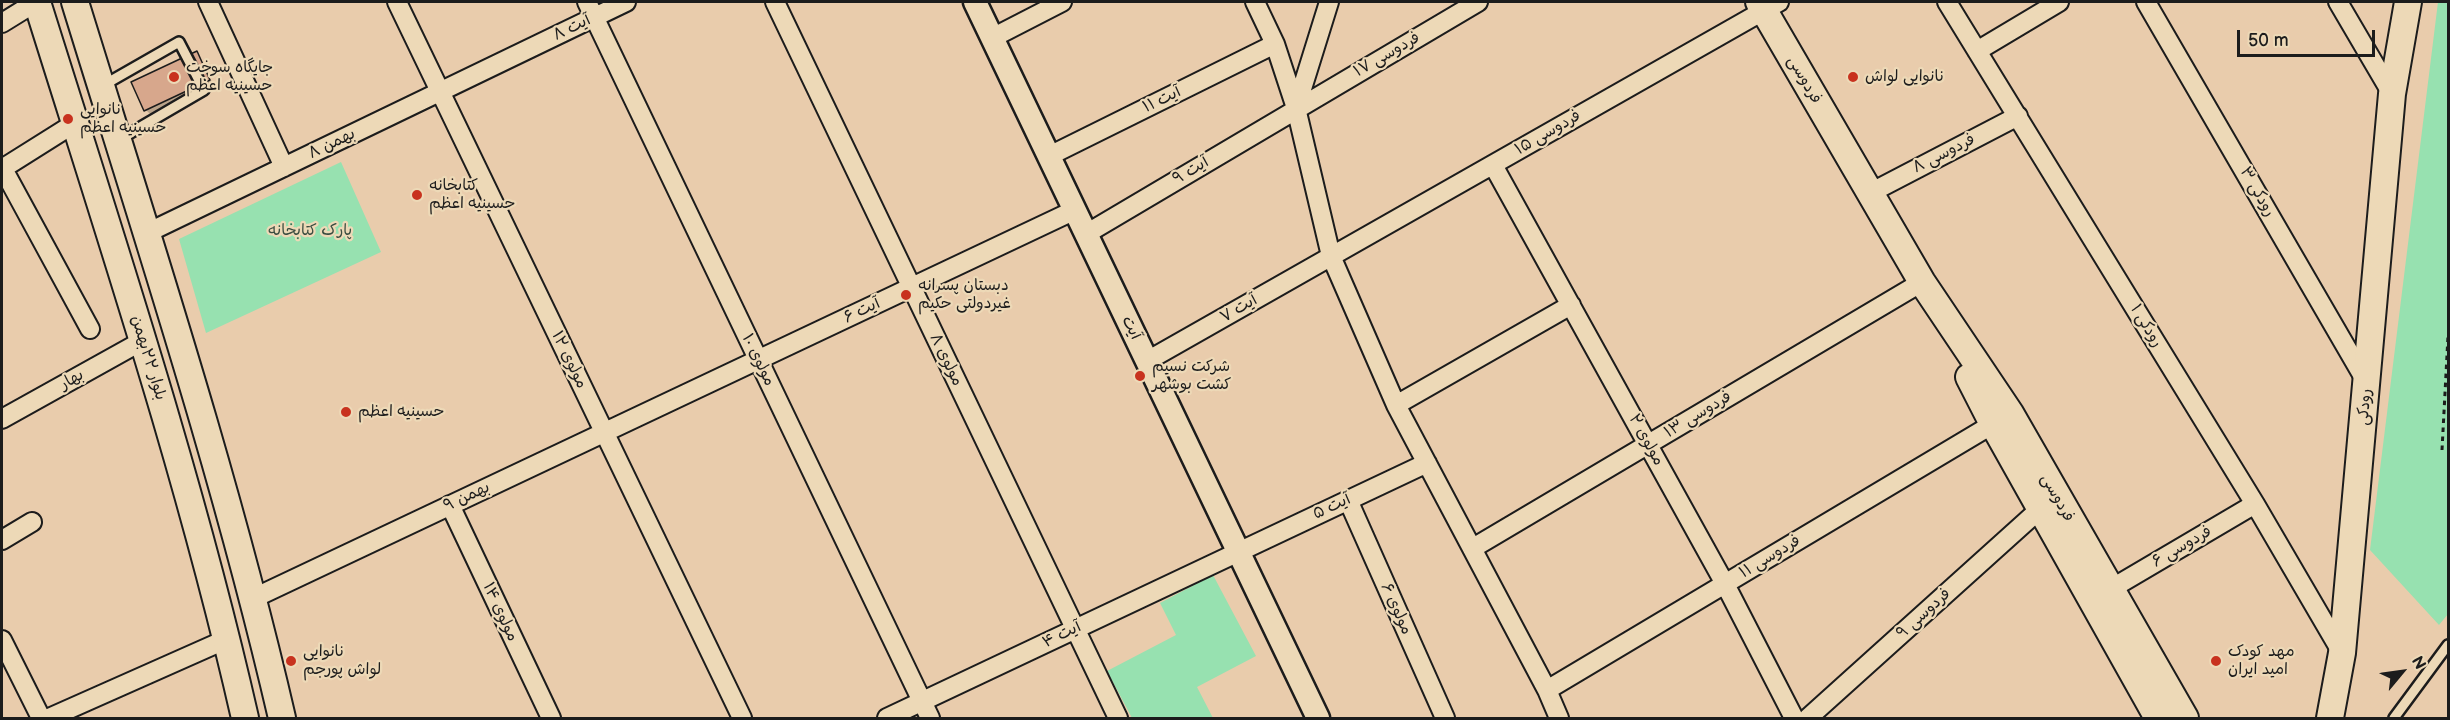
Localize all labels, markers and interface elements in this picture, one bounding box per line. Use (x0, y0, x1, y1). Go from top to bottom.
street label: آیت ۸ (550, 11, 594, 45)
scale bar (2240, 18, 2378, 56)
street label: فردوسی ۱۷ (1350, 28, 1424, 82)
text: 50 m (2248, 30, 2289, 51)
street label: فردوسی (1783, 53, 1825, 107)
place label: جایگاه سوخت حسینیه اعظم (186, 58, 273, 96)
place label: نانوایی لواش (1865, 67, 1944, 87)
marker: جایگاه سوخت حسینیه اعظم (167, 70, 181, 84)
marker: نانوایی لواش (1846, 70, 1860, 84)
street label: آیت ۱۱ (1140, 83, 1184, 117)
place label: نانوایی حسینیه اعظم (80, 100, 166, 138)
street label: فردوسی ۱۵ (1512, 106, 1584, 160)
marker: نانوایی حسینیه اعظم (61, 112, 75, 126)
street label: بهمن ۸ (305, 124, 359, 164)
street label: فردوسی ۸ (1910, 130, 1978, 178)
street label: آیت ۹ (1170, 153, 1212, 189)
street label: رودکی ۳ (2235, 164, 2279, 220)
place label: کتابخانه حسینیه اعظم (429, 176, 515, 214)
marker: کتابخانه حسینیه اعظم (410, 188, 424, 202)
park label: پارک کتابخانه (268, 221, 352, 241)
place label: دبستان پسرانه غیردولتی حکیم (918, 276, 1011, 314)
marker: دبستان پسرانه غیردولتی حکیم (899, 288, 913, 302)
street label: آیت ۷ (1217, 291, 1261, 327)
street label: آیت ۶ (841, 294, 883, 328)
street label: رودکی ۱ (2126, 301, 2166, 351)
street label: بلوار ۲۲بهمن (126, 313, 170, 403)
street label: آیت (1117, 313, 1145, 343)
street label: مولوی ۱۲ (547, 328, 591, 392)
street label: مولوی ۱۰ (737, 331, 779, 389)
street label: مولوی ۸ (925, 331, 967, 389)
place label: شرکت نسیم کشت بوشهر (1152, 357, 1231, 395)
street label: بهار (57, 366, 87, 394)
marker: شرکت نسیم کشت بوشهر (1133, 369, 1147, 383)
street label: فردوسی ۱۳ (1661, 387, 1735, 443)
street label: رودکی (2354, 388, 2376, 426)
place label: حسینیه اعظم (358, 402, 444, 422)
marker: حسینیه اعظم (339, 405, 353, 419)
street label: مولوی ۲ (1624, 411, 1668, 469)
street label: فردوسی (2036, 471, 2078, 525)
street label: بهمن ۹ (441, 478, 493, 516)
street label: آیت ۵ (1310, 490, 1354, 524)
street label: فردوسی ۶ (2149, 522, 2215, 572)
street label: فردوسی ۱۱ (1736, 531, 1804, 583)
street label: مولوی ۱۴ (478, 580, 522, 644)
street label: مولوی ۶ (1376, 580, 1416, 638)
street label: فردوسی ۹ (1893, 585, 1955, 643)
street label: آیت ۴ (1040, 618, 1084, 652)
place label: نانوایی لواش پورجم (303, 642, 381, 680)
place label: مهد کودک امید ایران (2228, 642, 2295, 680)
north arrow (2372, 642, 2432, 702)
text: N (2407, 653, 2429, 673)
marker: نانوایی لواش پورجم (284, 654, 298, 668)
marker: مهد کودک امید ایران (2209, 654, 2223, 668)

